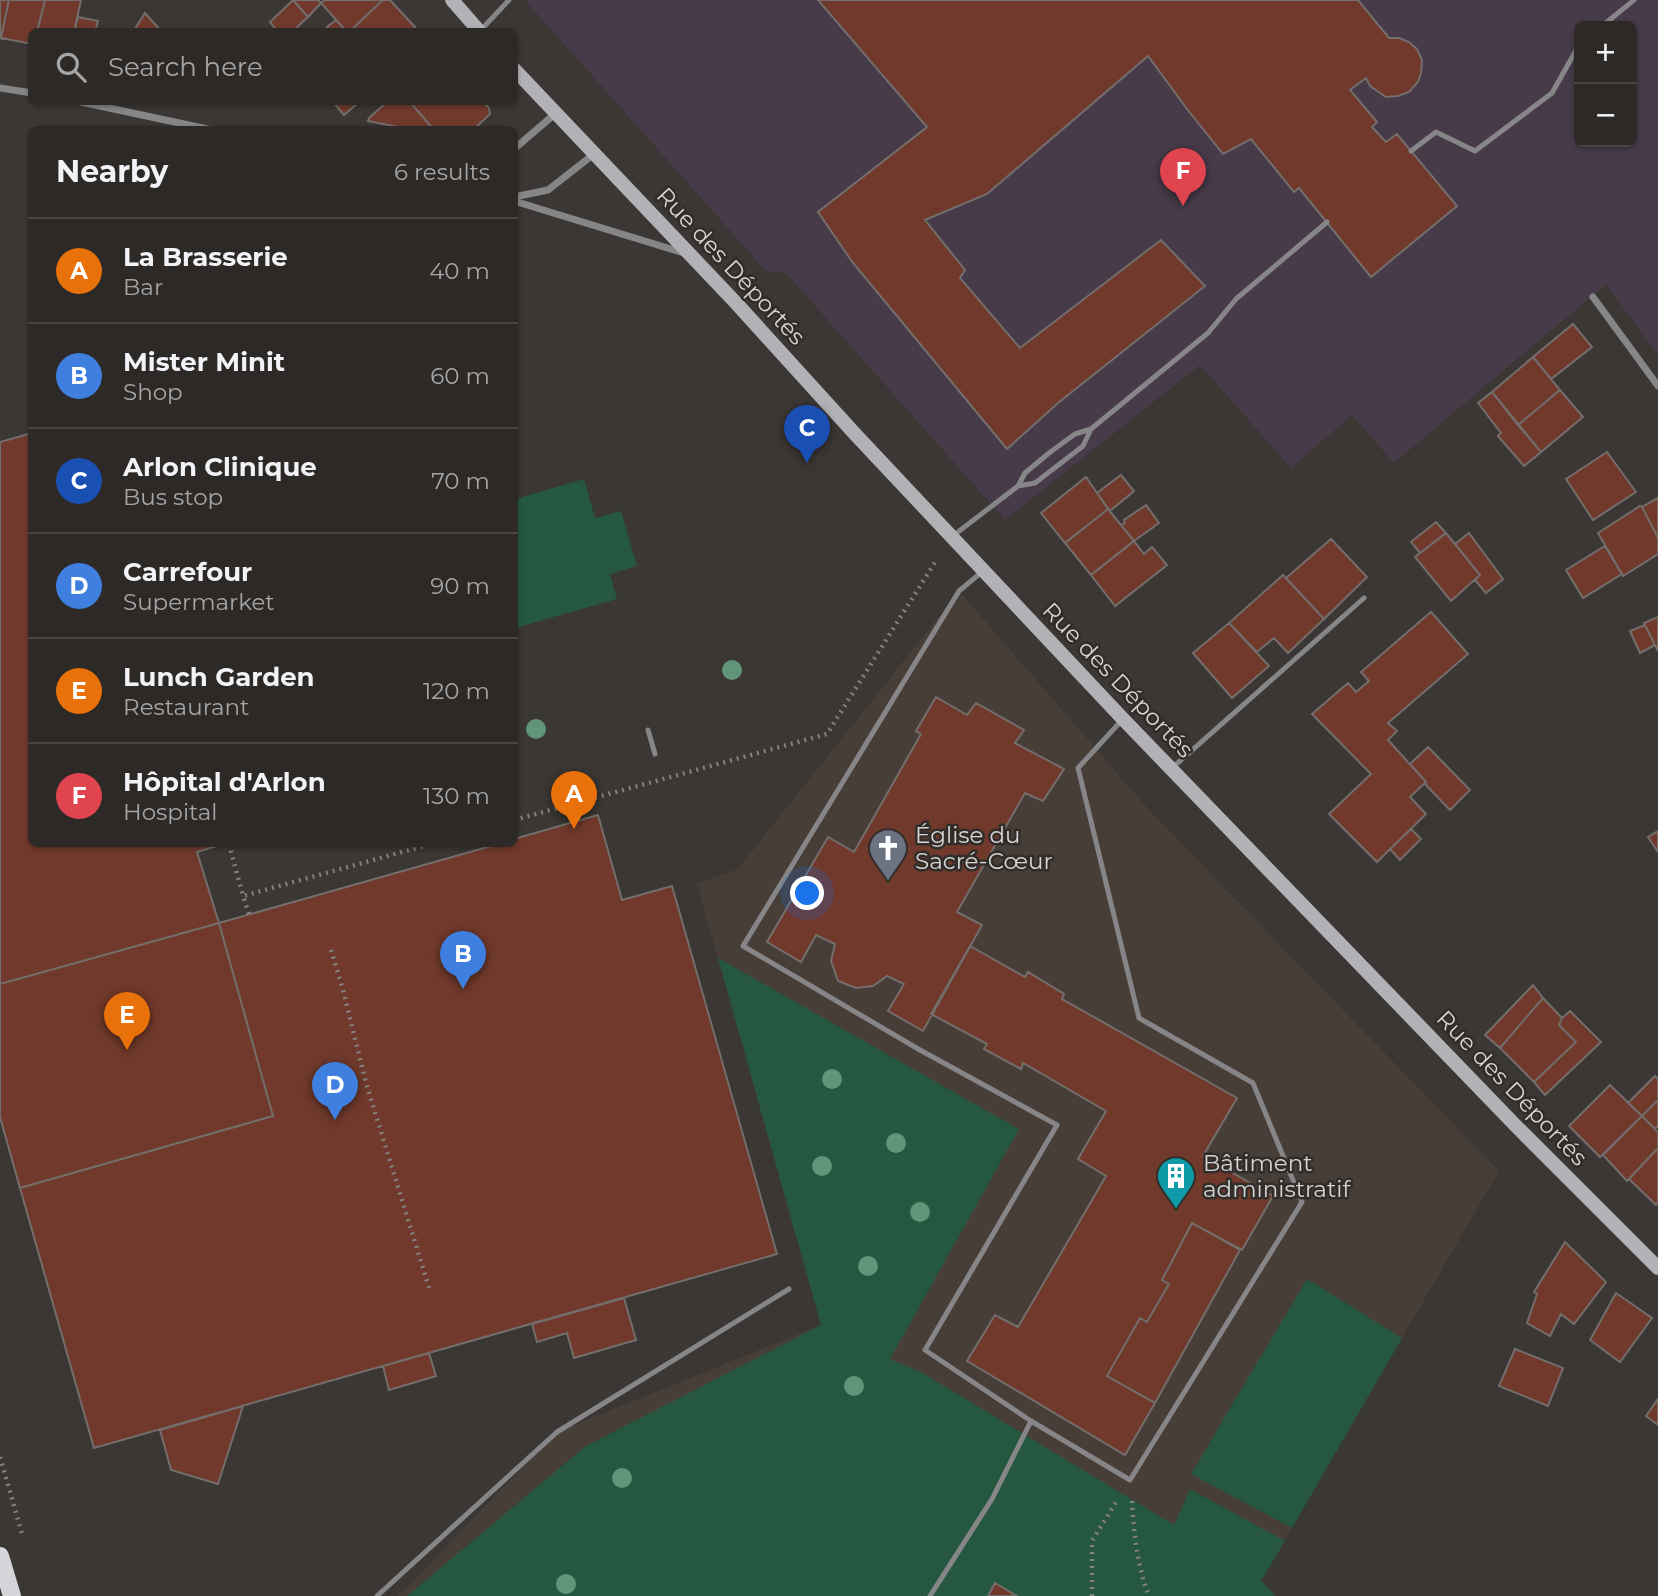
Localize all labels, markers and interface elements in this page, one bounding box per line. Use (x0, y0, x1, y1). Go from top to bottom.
map controls (1574, 21, 1637, 147)
button: + (1574, 21, 1637, 84)
search box (28, 28, 518, 105)
icon: search (52, 48, 90, 86)
text: Search here (108, 51, 263, 83)
button: − (1574, 84, 1637, 147)
pin: F (1160, 148, 1206, 206)
text: Nearby (56, 153, 168, 190)
text: 6 results (394, 158, 490, 186)
street label: Rue des Déportés (651, 181, 811, 351)
text: La Brasserie (123, 241, 288, 273)
text: A (70, 257, 88, 285)
text: 40 m (429, 257, 490, 285)
text: Bar (123, 273, 163, 301)
text: Mister Minit (123, 346, 285, 378)
text: B (70, 362, 88, 390)
text: 60 m (430, 362, 490, 390)
text: Shop (123, 378, 183, 406)
pin: C (784, 405, 830, 463)
text: Arlon Clinique (123, 451, 317, 483)
text: C (71, 467, 87, 495)
text: 70 m (431, 467, 490, 495)
text: Bus stop (123, 483, 223, 511)
text: Carrefour (123, 556, 252, 588)
text: D (70, 572, 89, 600)
text: 90 m (430, 572, 490, 600)
text: Supermarket (123, 588, 275, 616)
street label: Rue des Déportés (1037, 596, 1199, 764)
text: Lunch Garden (123, 661, 315, 693)
text: E (71, 677, 87, 705)
text: 120 m (423, 677, 490, 705)
text: Restaurant (123, 693, 249, 721)
text: Hôpital d'Arlon (123, 766, 326, 798)
pin: A (551, 771, 597, 829)
text: F (72, 782, 86, 810)
text: 130 m (423, 782, 490, 810)
text: Hospital (123, 798, 218, 826)
place label: Église du Sacré-Cœur (915, 821, 1053, 875)
church icon: Église du Sacré-Cœur (867, 827, 909, 882)
your location (790, 876, 824, 910)
pin: B (440, 931, 486, 989)
pin: E (104, 992, 150, 1050)
street label: Rue des Déportés (1431, 1004, 1593, 1172)
pin: D (312, 1062, 358, 1120)
place label: Bâtiment administratif (1203, 1149, 1351, 1203)
building icon: Bâtiment administratif (1155, 1155, 1197, 1210)

